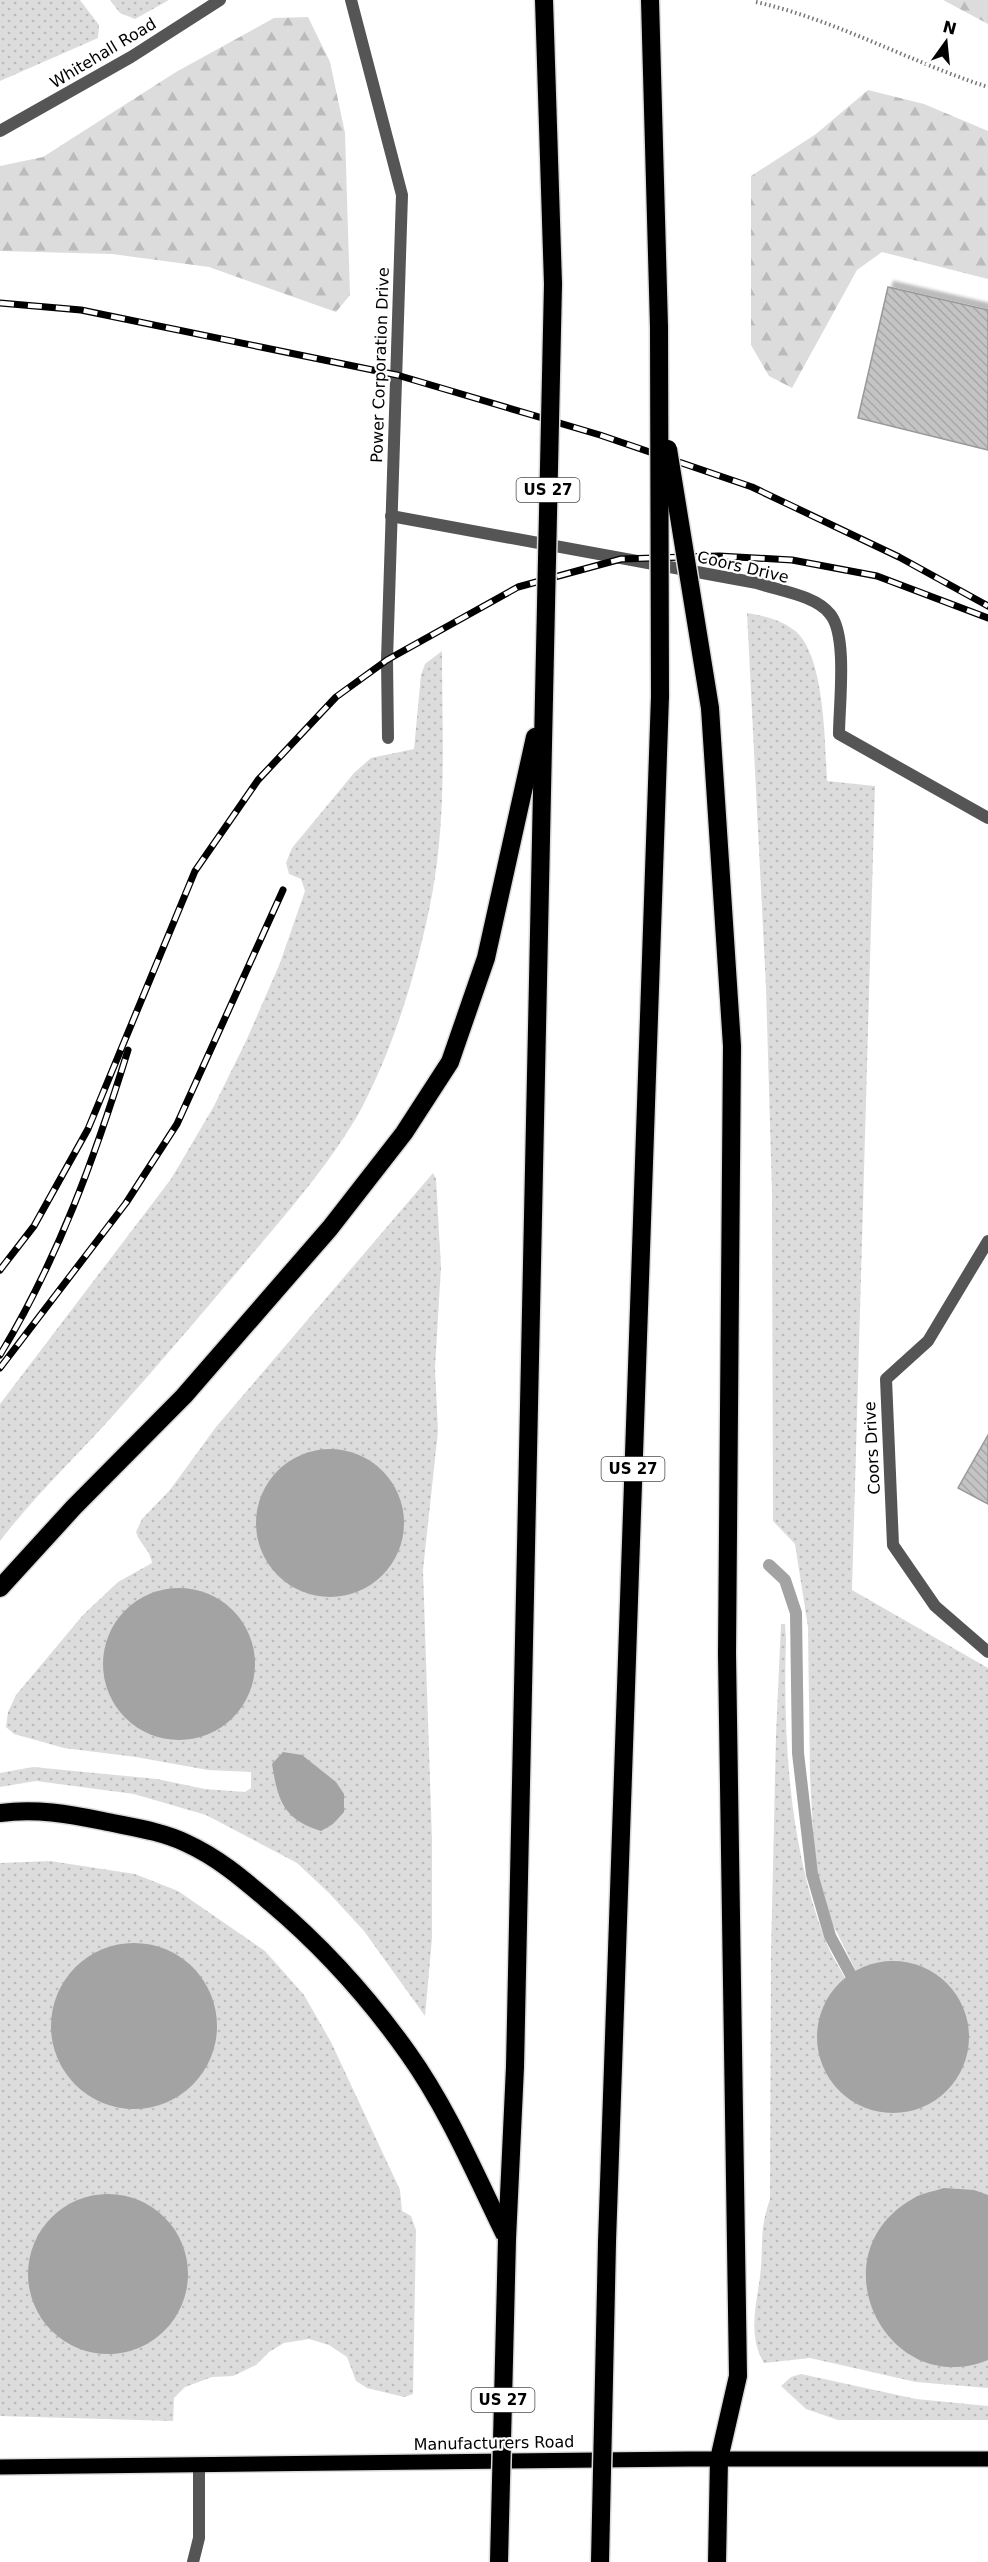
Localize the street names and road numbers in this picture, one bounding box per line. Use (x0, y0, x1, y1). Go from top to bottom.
street label: Whitehall Road (46, 14, 160, 92)
street label: Power Corporation Drive (367, 267, 393, 463)
road number: US 27 (516, 478, 580, 502)
street label: Coors Drive (695, 547, 791, 587)
street label: Coors Drive (860, 1401, 884, 1495)
road number: US 27 (602, 1457, 664, 1481)
road number: US 27 (472, 2388, 534, 2412)
street label: Manufacturers Road (413, 2432, 575, 2454)

